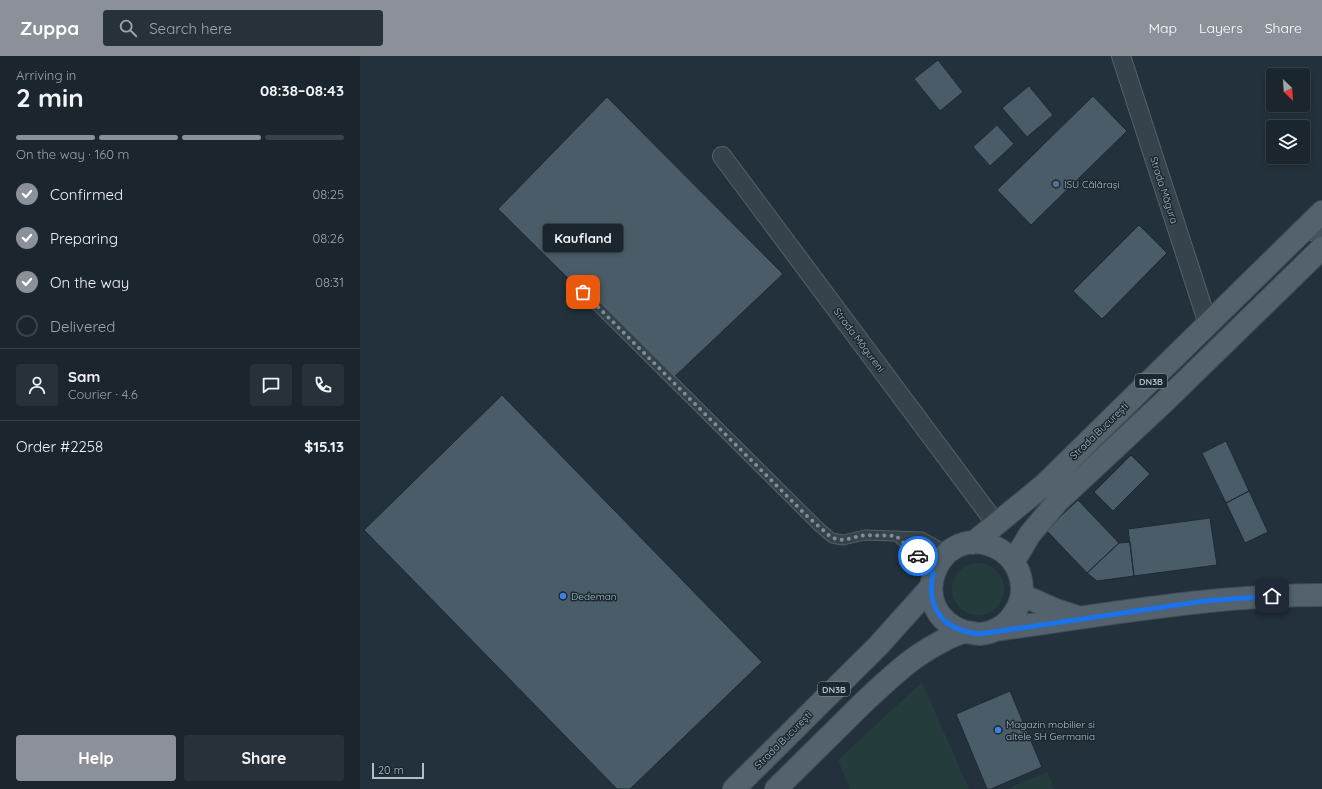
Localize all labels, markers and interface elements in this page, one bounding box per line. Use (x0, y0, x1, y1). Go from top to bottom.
search box (103, 10, 383, 46)
text: Zuppa (20, 16, 79, 40)
icon: search (117, 17, 139, 39)
text: Search here (149, 19, 232, 38)
text: Map (1148, 19, 1177, 37)
text: Layers (1199, 19, 1243, 37)
text: Share (1265, 19, 1302, 37)
text: Arriving in (16, 67, 76, 83)
north arrow (1266, 68, 1310, 112)
map controls (1266, 68, 1310, 164)
text: 2 min (16, 81, 84, 114)
text: 08:38–08:43 (260, 81, 344, 100)
button: layers (1266, 120, 1310, 164)
text: On the way · 160 m (16, 146, 129, 162)
street label: Strada Măgura (1147, 155, 1181, 225)
place label: ISU Călărași (1064, 178, 1120, 191)
marker: ISU Călărași (1051, 179, 1061, 189)
icon: check (16, 183, 38, 205)
text: Confirmed (50, 185, 123, 204)
text: 08:25 (313, 186, 344, 202)
callout: Kaufland (543, 224, 623, 252)
icon: check (16, 227, 38, 249)
text: Preparing (50, 229, 118, 248)
text: 08:26 (313, 230, 344, 246)
text: Kaufland (554, 230, 612, 246)
icon: check (16, 271, 38, 293)
text: On the way (50, 273, 129, 292)
text: 08:31 (315, 274, 344, 290)
pin (566, 275, 600, 309)
icon: bag (572, 281, 594, 303)
street label: Strada Măgureni (831, 305, 887, 375)
text: Delivered (50, 317, 115, 336)
button: person (16, 364, 58, 406)
button: chat (250, 364, 292, 406)
button: phone (302, 364, 344, 406)
text: Sam (68, 367, 100, 386)
road number: DN3B (1135, 374, 1167, 388)
text: Courier · 4.6 (68, 386, 138, 402)
street label: Strada București (1067, 400, 1131, 462)
text: Order #2258 (16, 437, 103, 456)
text: $15.13 (304, 437, 344, 456)
courier (898, 536, 938, 576)
icon: car (907, 545, 929, 567)
pin (1255, 579, 1289, 613)
icon: home (1261, 585, 1283, 607)
place label: Dedeman (571, 590, 617, 603)
marker: Dedeman (558, 591, 568, 601)
road number: DN3B (818, 682, 850, 696)
street label: Strada București (751, 708, 815, 772)
place label: Magazin mobilier si altele SH Germania (1006, 718, 1095, 743)
marker: Magazin mobilier si altele SH Germania (993, 725, 1003, 735)
button: Help (16, 735, 176, 781)
button: Share (184, 735, 344, 781)
scale bar (372, 761, 424, 780)
text: 20 m (378, 763, 404, 777)

